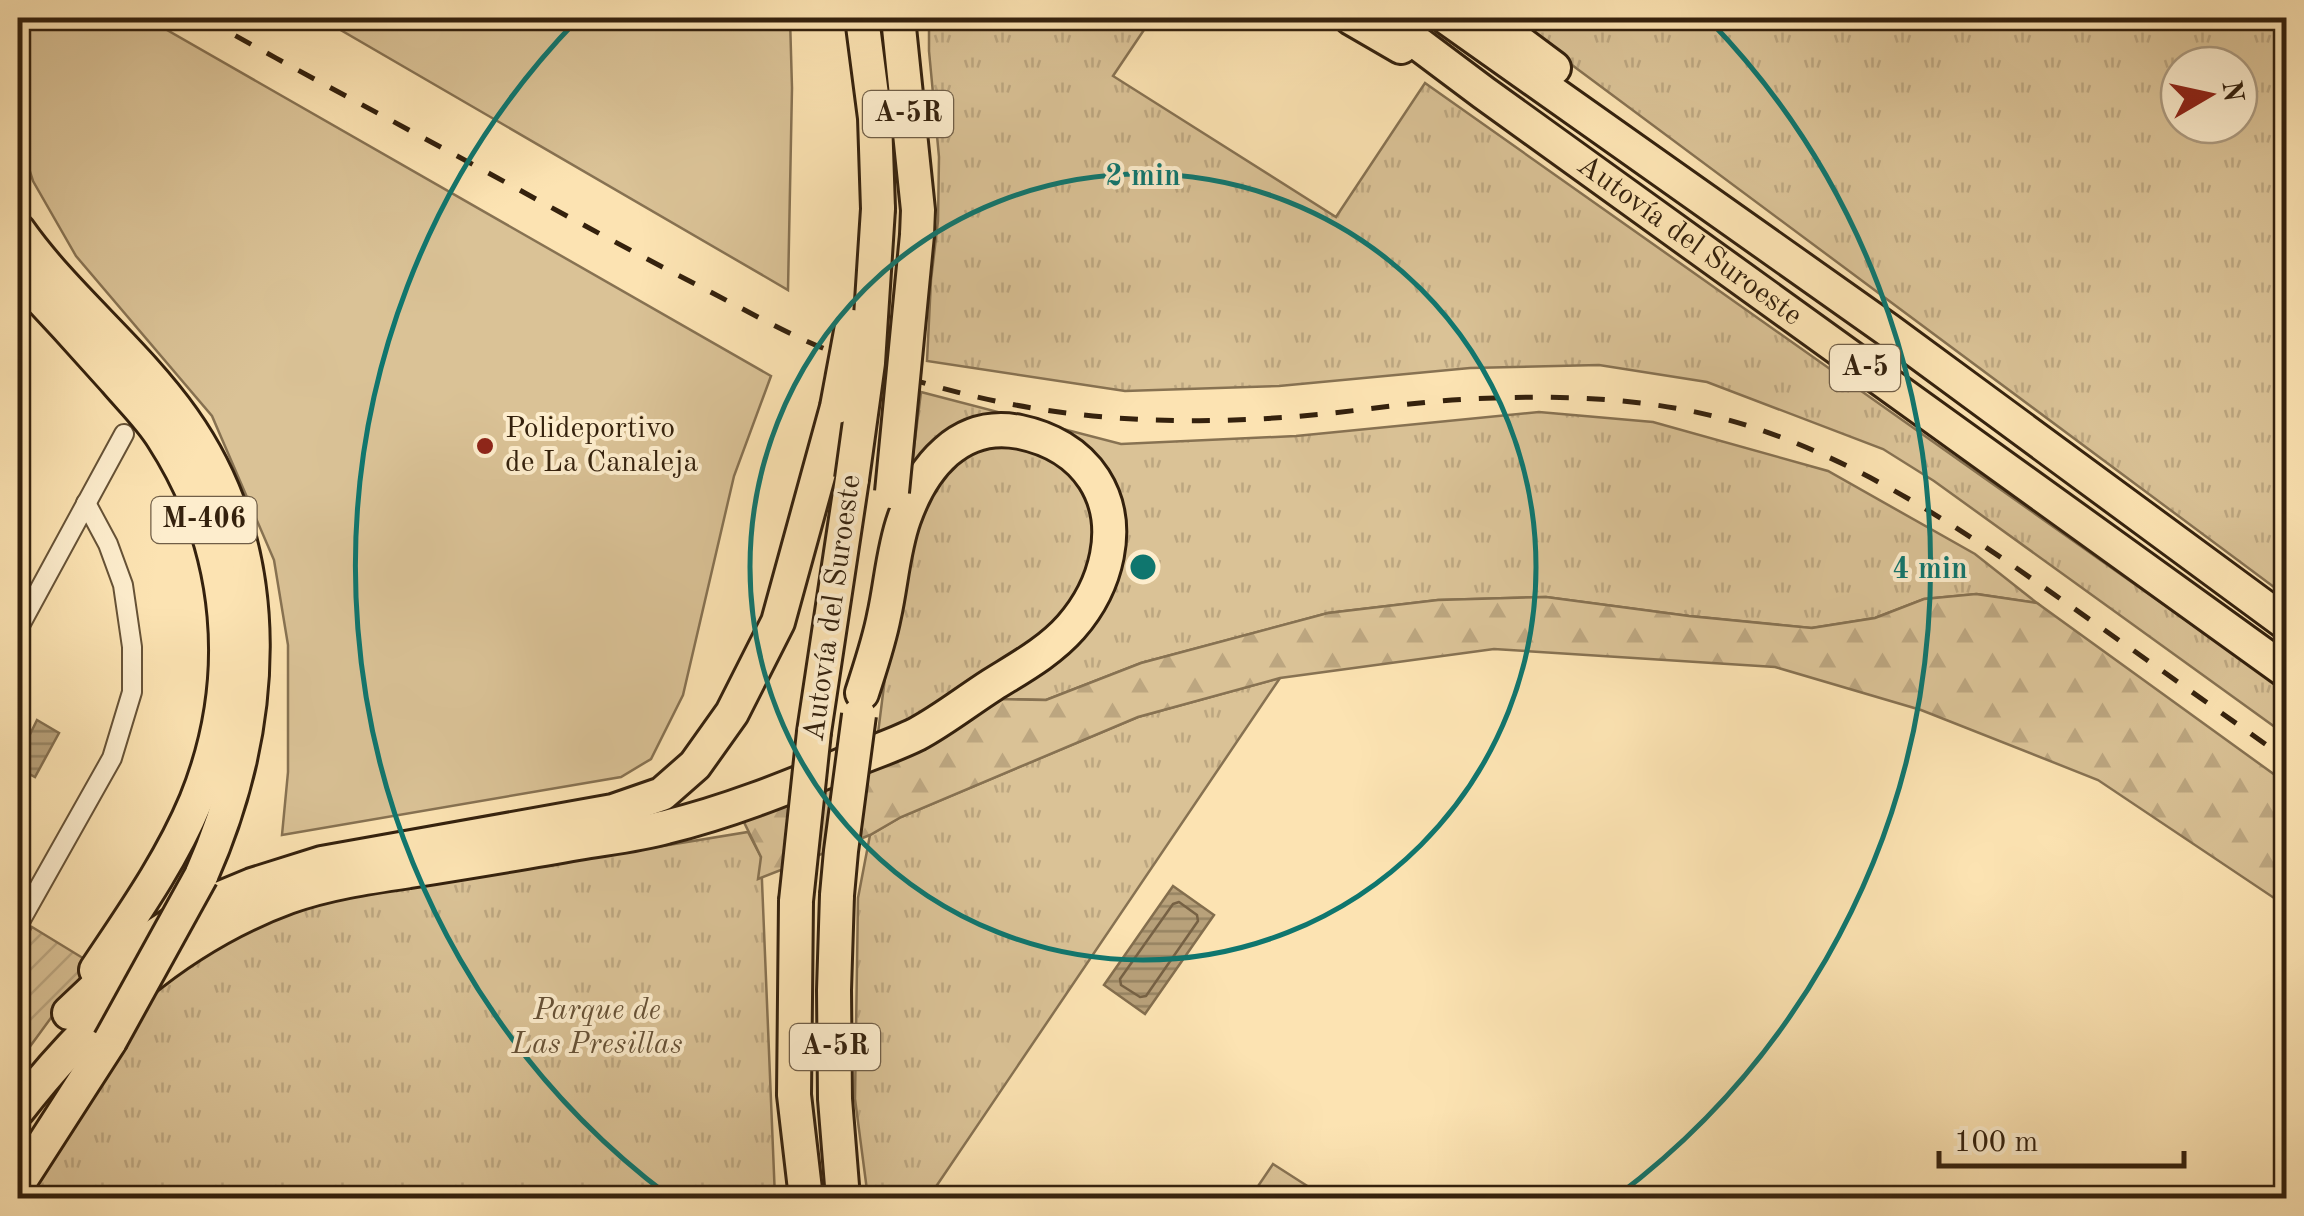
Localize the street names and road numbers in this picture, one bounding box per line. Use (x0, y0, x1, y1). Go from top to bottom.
road number: A-5R (863, 91, 953, 137)
street label: Autovía del Suroeste (1571, 150, 1807, 332)
road number: A-5 (1830, 345, 1900, 391)
street label: Autovía del Suroeste (799, 473, 867, 743)
road number: M-406 (152, 497, 256, 543)
road number: A-5R (790, 1024, 880, 1070)

